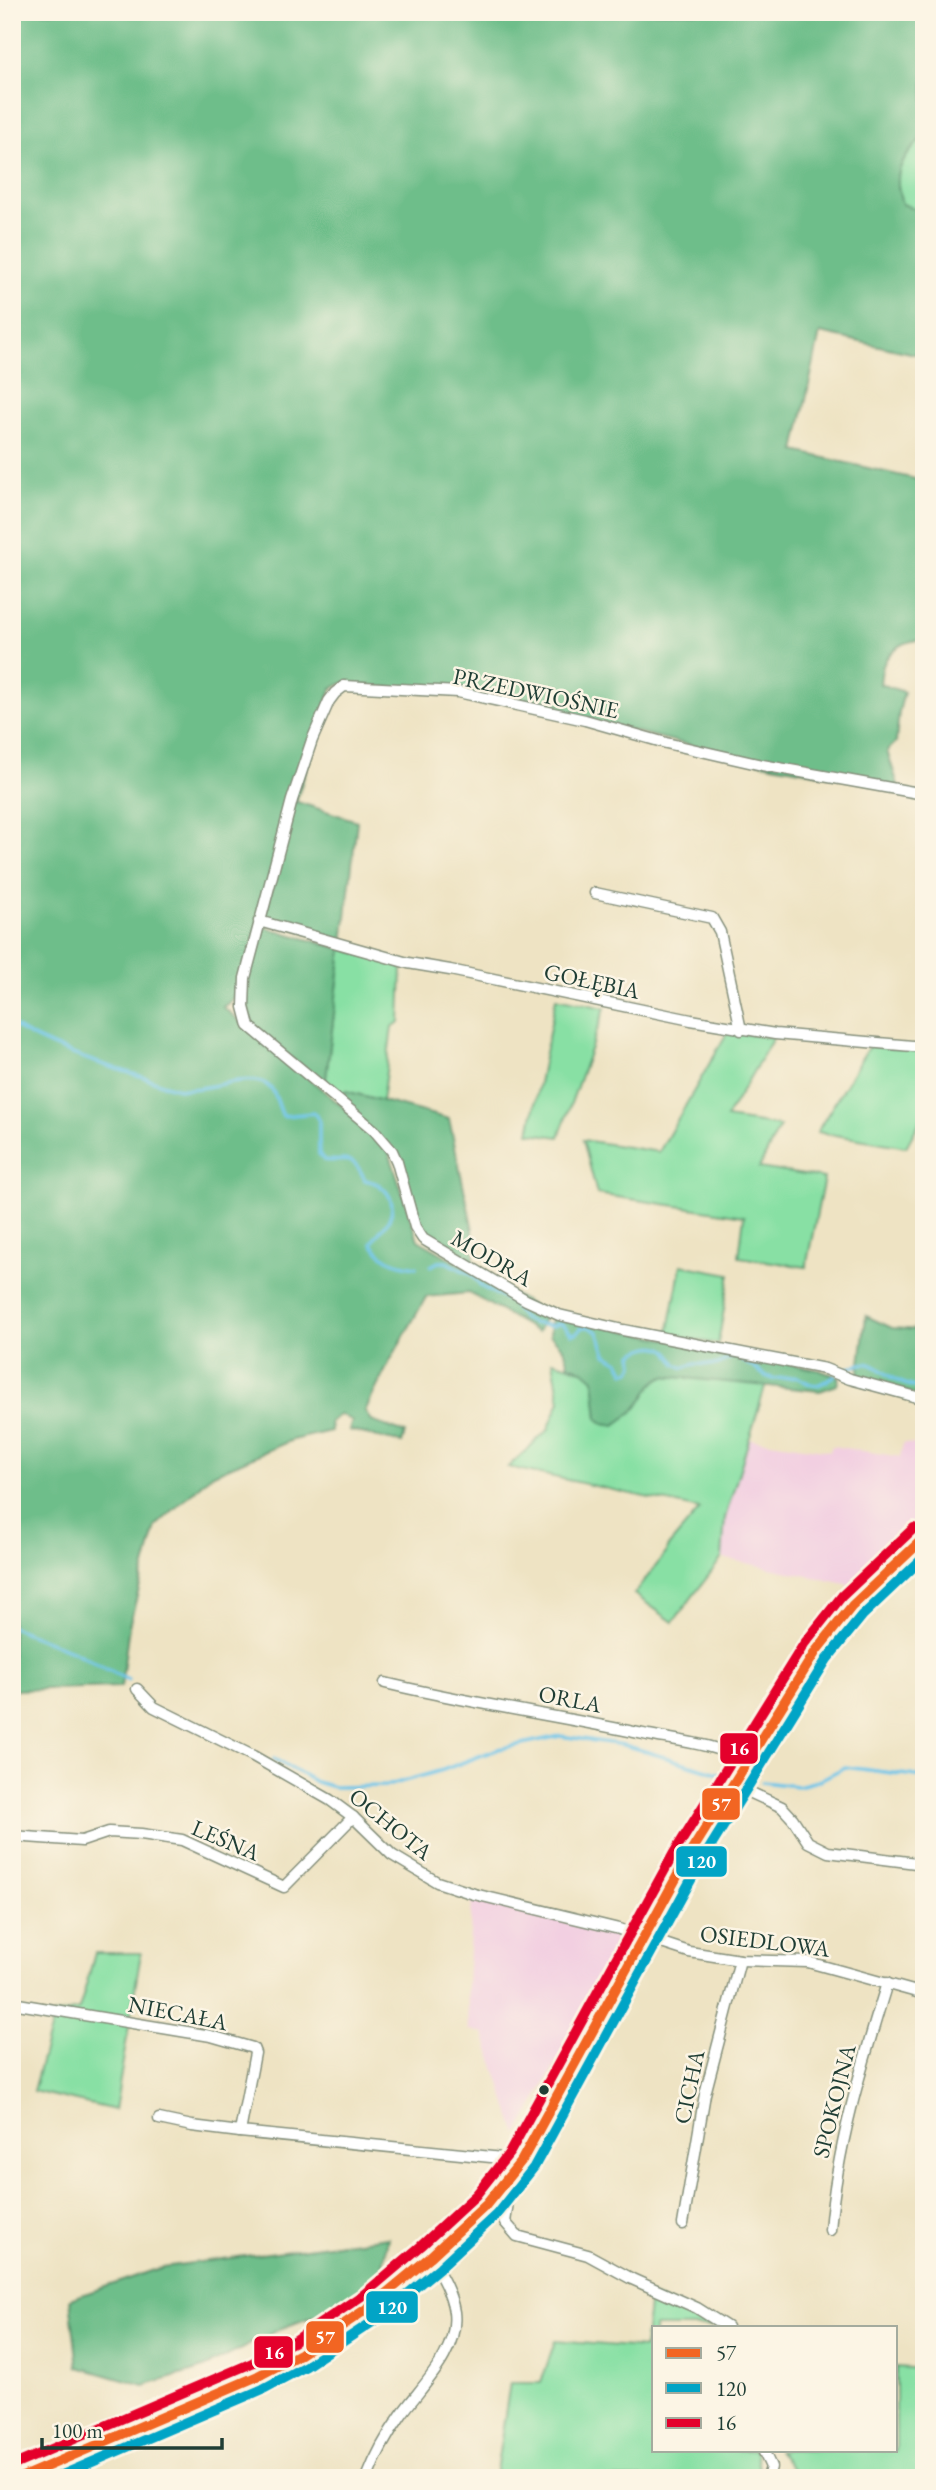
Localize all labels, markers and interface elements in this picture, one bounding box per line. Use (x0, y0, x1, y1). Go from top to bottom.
street label: PRZEDWIOŚNIE (450, 661, 622, 725)
street label: GOŁĘBIA (541, 956, 644, 1006)
street label: MODRA (446, 1223, 539, 1294)
street label: ORLA (536, 1678, 605, 1720)
line badge: 16 (719, 1732, 759, 1765)
text: 16 (729, 1736, 749, 1761)
street label: OCHOTA (343, 1781, 440, 1867)
line badge: 57 (701, 1787, 741, 1821)
text: 57 (711, 1792, 732, 1817)
street label: LEŚNA (187, 1812, 266, 1868)
line badge: 120 (675, 1845, 728, 1878)
text: 120 (686, 1849, 716, 1874)
street label: OSIEDLOWA (698, 1918, 833, 1964)
street label: NIECAŁA (126, 1989, 231, 2038)
street label: SPOKOJNA (805, 2040, 863, 2161)
street label: CICHA (667, 2046, 712, 2127)
unlabelled marker (537, 2083, 551, 2097)
line badge: 120 (365, 2290, 419, 2324)
text: 120 (377, 2295, 407, 2320)
line badge: 57 (305, 2320, 345, 2354)
text: 57 (315, 2325, 336, 2350)
legend (652, 2326, 898, 2452)
line badge: 16 (253, 2335, 294, 2369)
text: 57 (716, 2339, 737, 2366)
text: 16 (264, 2340, 284, 2365)
text: 120 (716, 2375, 746, 2402)
scale bar (42, 2406, 222, 2450)
text: 16 (716, 2409, 736, 2436)
text: 100 m (52, 2417, 103, 2444)

